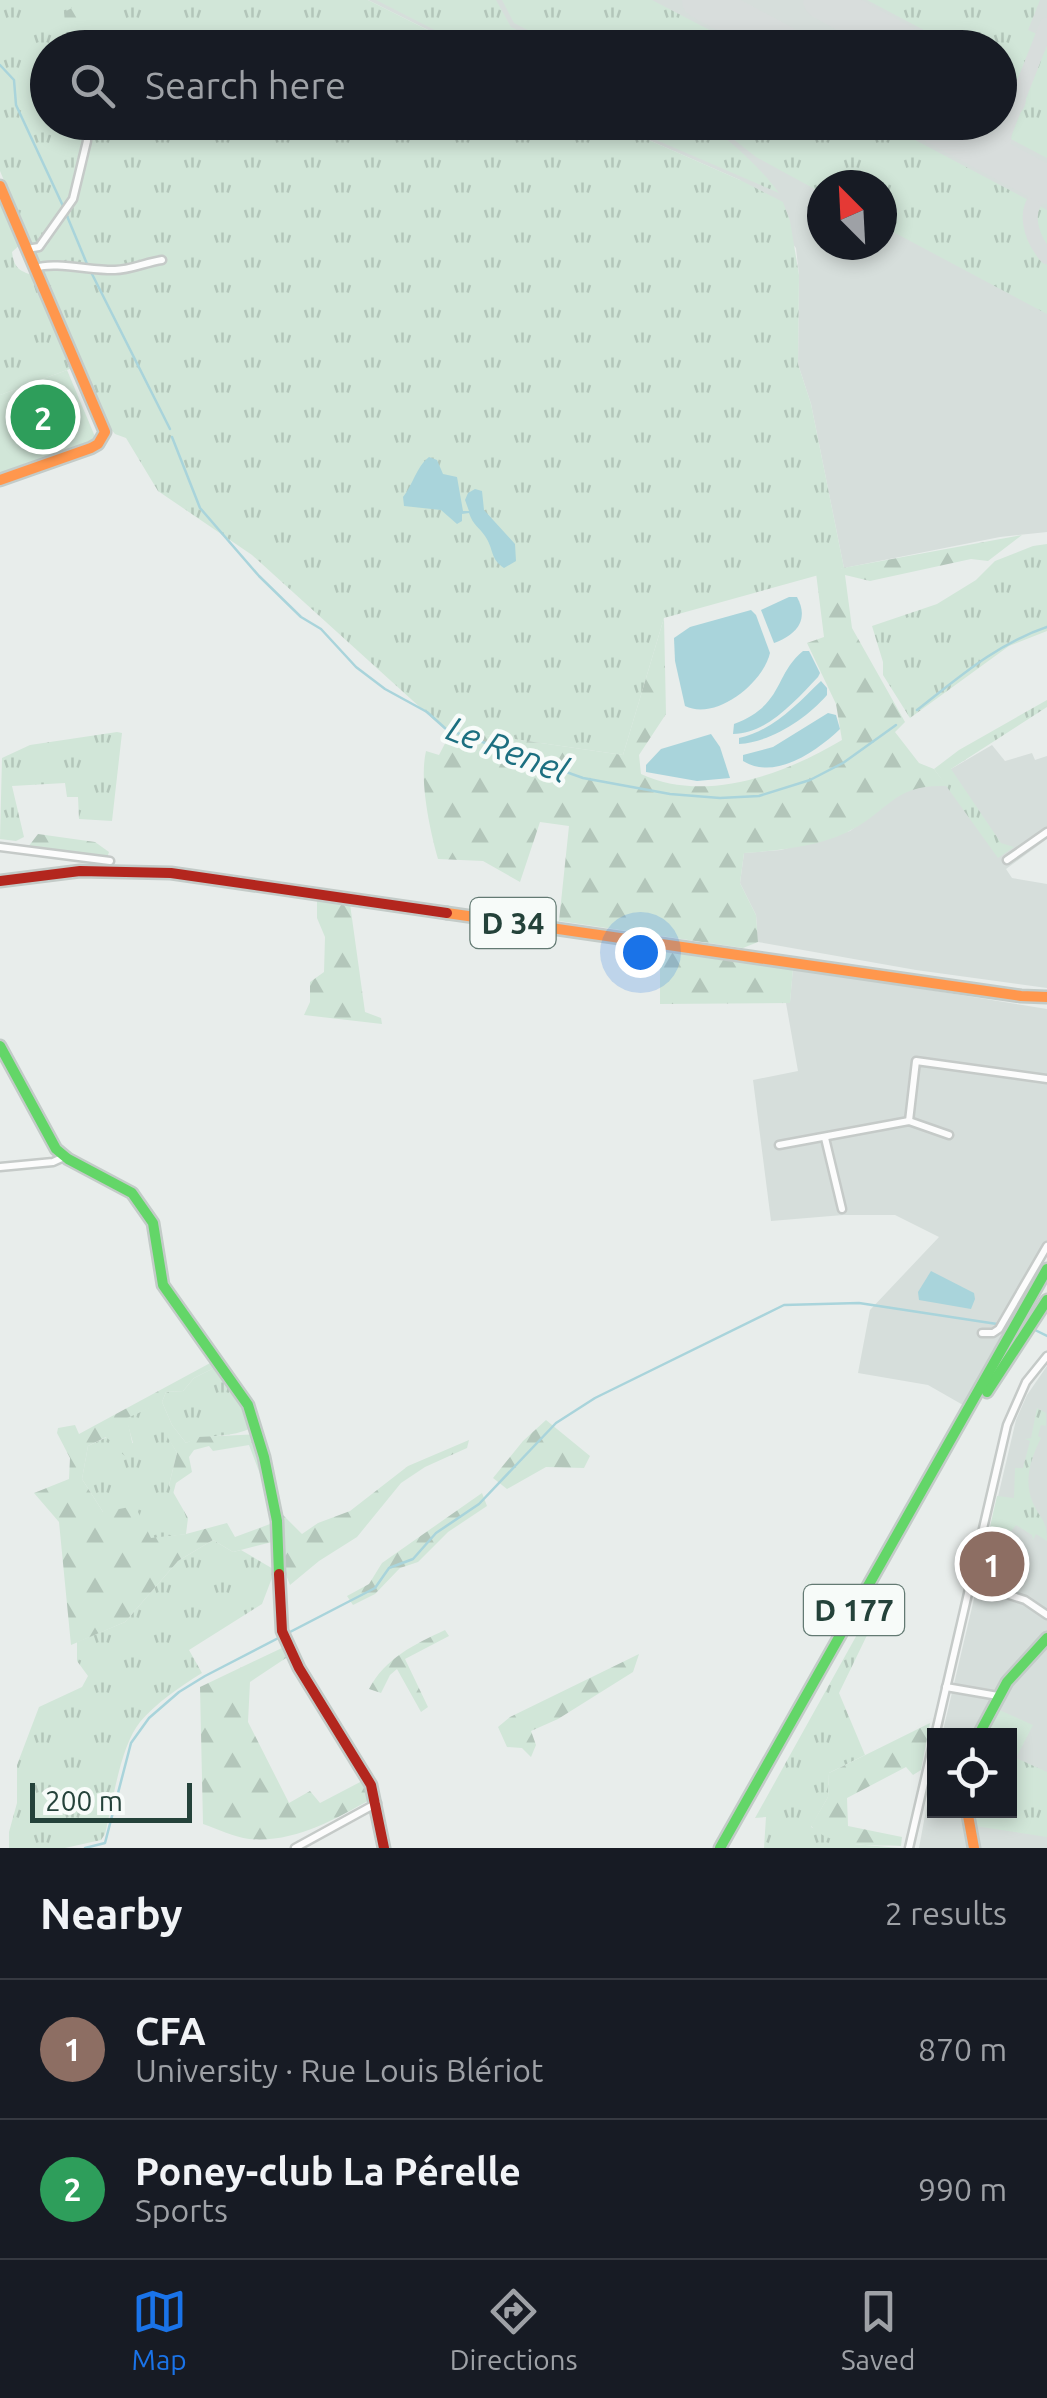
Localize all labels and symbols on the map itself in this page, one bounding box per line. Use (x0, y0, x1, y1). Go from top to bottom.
north arrow (807, 170, 897, 260)
pin: 2 (10, 380, 76, 454)
water label: Le Renel (442, 708, 575, 790)
road number: D 34 (470, 898, 556, 948)
your location (615, 927, 666, 978)
pin: 1 (960, 1526, 1024, 1602)
road number: D 177 (804, 1585, 904, 1635)
scale bar (30, 1778, 192, 1822)

